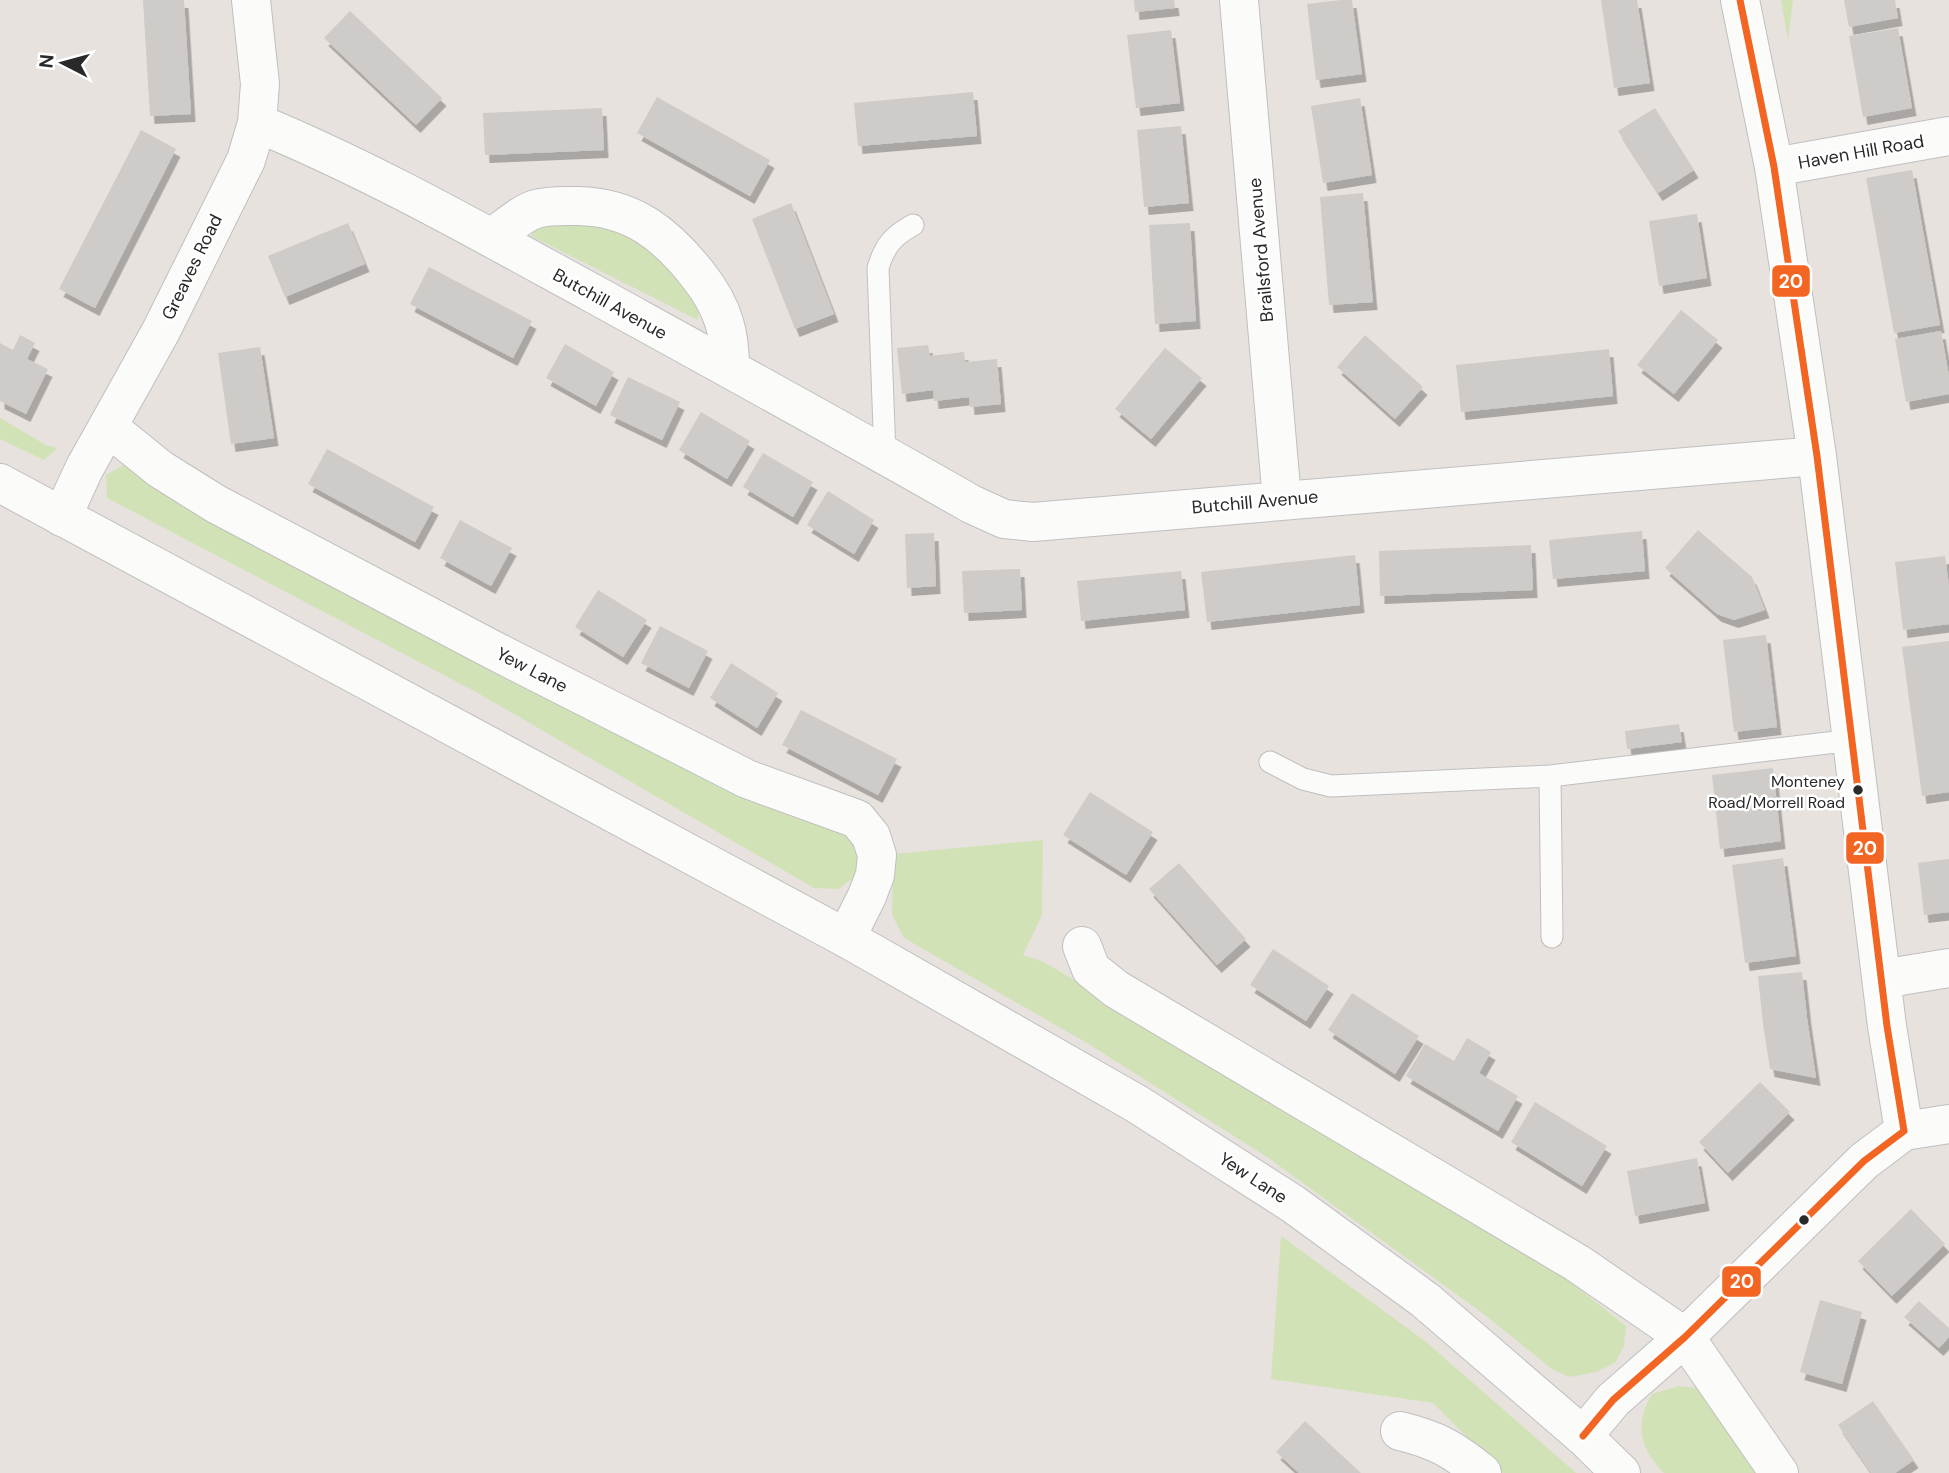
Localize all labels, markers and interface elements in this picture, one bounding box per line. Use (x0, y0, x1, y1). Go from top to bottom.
north arrow (28, 28, 98, 98)
text: N (33, 53, 60, 69)
street label: Haven Hill Road (1796, 129, 1926, 175)
street label: Brailsford Avenue (1243, 177, 1279, 323)
street label: Greaves Road (156, 210, 228, 324)
street label: Butchill Avenue (549, 263, 671, 345)
line badge: 20 (1771, 264, 1811, 298)
text: 20 (1779, 269, 1803, 294)
street label: Butchill Avenue (1191, 485, 1319, 519)
street label: Yew Lane (492, 642, 572, 698)
place label: Monteney Road/Morrell Road (1708, 771, 1845, 813)
marker: Monteney Road/Morrell Road (1851, 783, 1865, 797)
line badge: 20 (1845, 831, 1885, 865)
text: 20 (1853, 836, 1877, 861)
street label: Yew Lane (1214, 1147, 1292, 1209)
unlabelled marker (1797, 1213, 1811, 1227)
line badge: 20 (1721, 1265, 1762, 1298)
text: 20 (1730, 1269, 1754, 1294)

